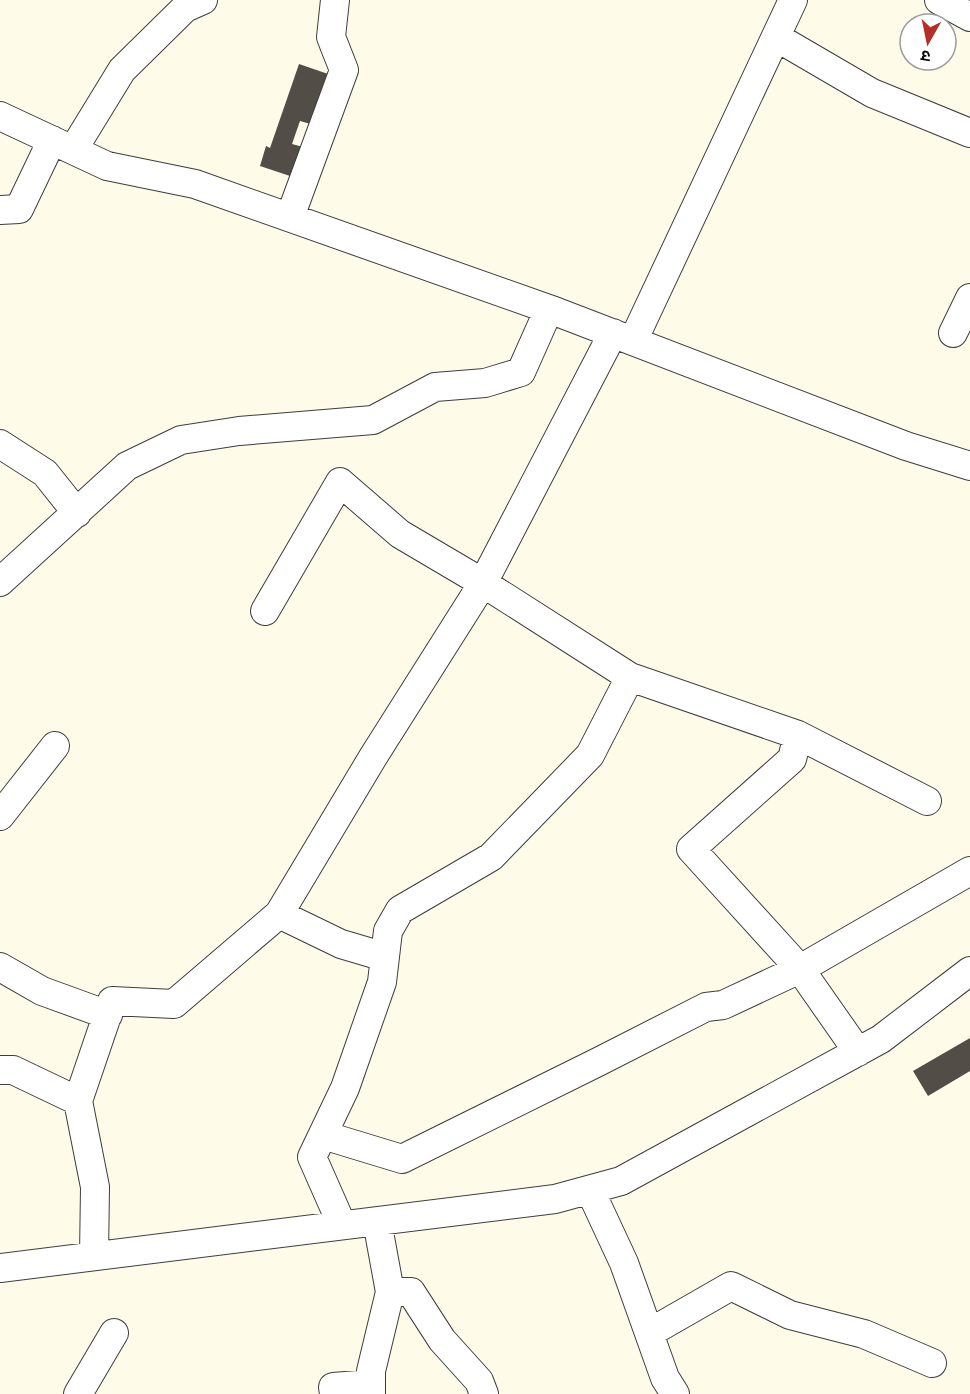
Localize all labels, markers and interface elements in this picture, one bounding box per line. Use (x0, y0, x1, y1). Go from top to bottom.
north arrow (898, 12, 958, 72)
text: उ (919, 43, 932, 68)

